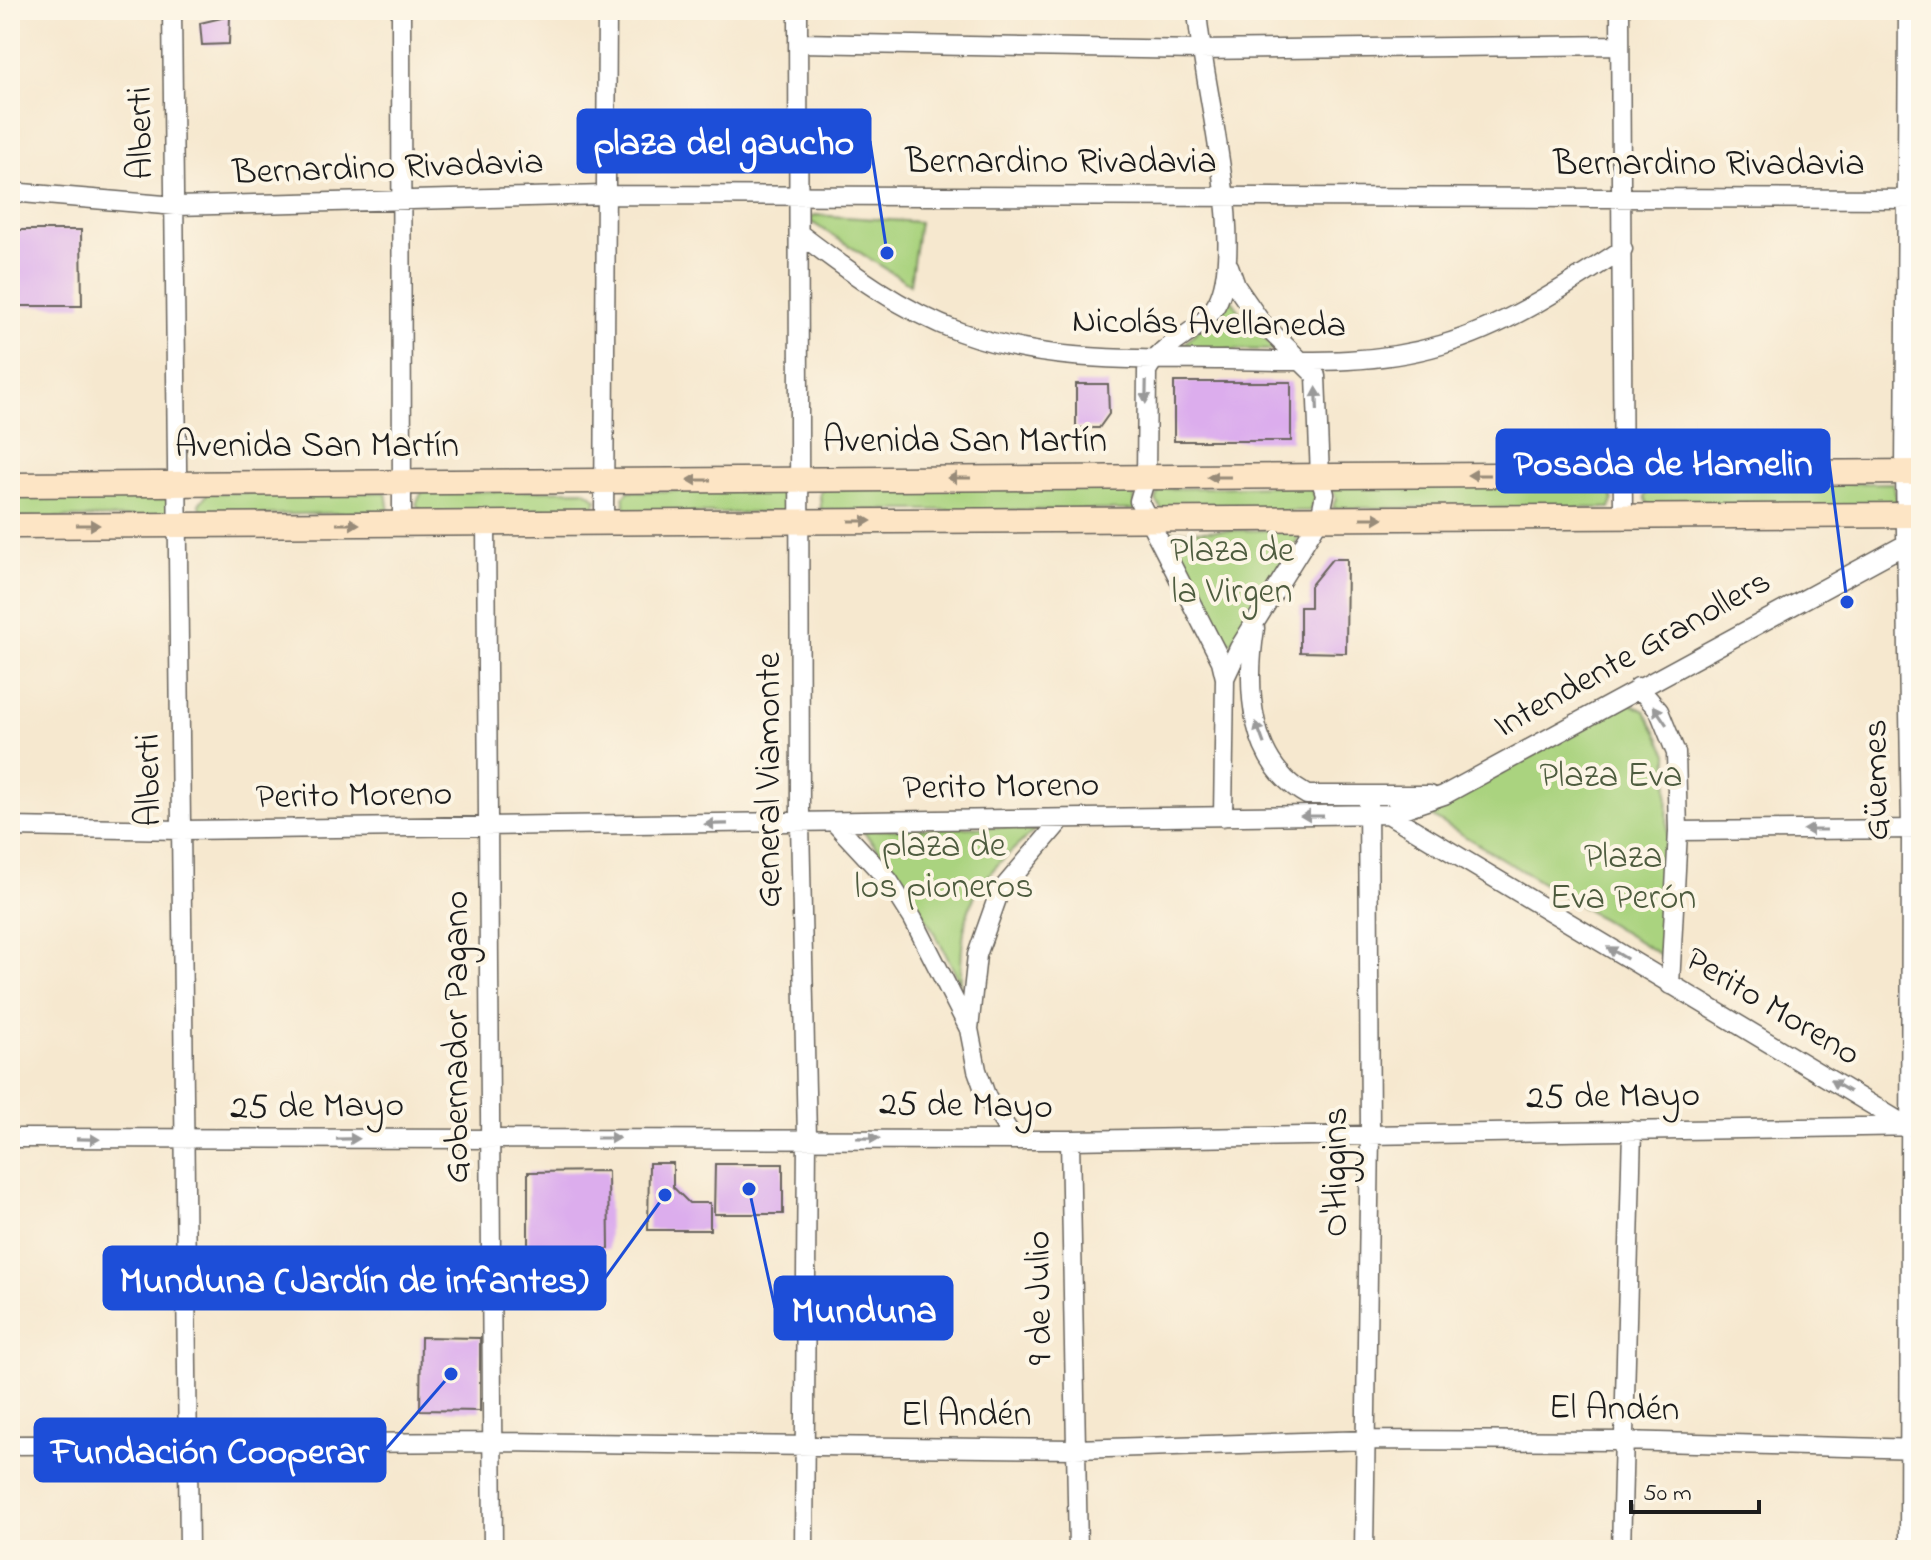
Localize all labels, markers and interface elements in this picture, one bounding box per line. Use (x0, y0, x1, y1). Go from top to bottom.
street label: Alberti (115, 86, 169, 180)
callout: plaza del gaucho (578, 110, 870, 172)
text: plaza del gaucho (594, 117, 854, 173)
street label: Bernardino Rivadavia (231, 137, 544, 201)
street label: Bernardino Rivadavia (904, 137, 1217, 190)
street label: Bernardino Rivadavia (1552, 139, 1865, 192)
street label: Nicolás Avellaneda (1071, 296, 1347, 354)
one-way arrow (1139, 380, 1152, 405)
one-way arrow (1311, 386, 1324, 411)
street label: Avenida San Martín (823, 416, 1107, 469)
street label: Avenida San Martín (175, 421, 459, 474)
callout: Posada de Hamelin (1497, 430, 1829, 492)
text: Posada de Hamelin (1513, 438, 1813, 494)
one-way arrow (1466, 469, 1491, 481)
one-way arrow (1206, 471, 1231, 483)
one-way arrow (946, 472, 971, 484)
one-way arrow (686, 474, 711, 486)
one-way arrow (1360, 512, 1385, 524)
one-way arrow (848, 515, 873, 527)
one-way arrow (336, 518, 361, 530)
one-way arrow (76, 519, 101, 532)
park label: Plaza de la Virgen (1170, 526, 1295, 620)
street label: Intendente Granollers (1485, 557, 1781, 753)
street label: General Viamonte (744, 651, 797, 908)
one-way arrow (1653, 705, 1668, 726)
street label: Güemes (1850, 719, 1906, 841)
one-way arrow (1253, 721, 1266, 745)
street label: Alberti (123, 733, 177, 827)
park label: Plaza Eva (1540, 751, 1682, 804)
street label: Perito Moreno (902, 760, 1100, 816)
street label: Perito Moreno (255, 769, 453, 825)
one-way arrow (1299, 810, 1324, 822)
one-way arrow (703, 818, 728, 830)
park label: plaza de los pioneros (855, 821, 1033, 915)
one-way arrow (1802, 824, 1827, 836)
park label: Plaza Eva Perón (1550, 832, 1696, 926)
street label: Gobernador Pagano (432, 890, 485, 1184)
street label: Perito Moreno (1674, 935, 1870, 1081)
one-way arrow (1606, 946, 1628, 960)
street label: 25 de Mayo (1526, 1070, 1700, 1126)
street label: 25 de Mayo (879, 1079, 1053, 1135)
one-way arrow (1829, 1079, 1851, 1093)
street label: 25 de Mayo (230, 1080, 404, 1136)
street label: O'Higgins (1311, 1107, 1364, 1237)
one-way arrow (596, 1132, 621, 1144)
one-way arrow (856, 1132, 881, 1144)
one-way arrow (76, 1133, 101, 1146)
one-way arrow (336, 1133, 361, 1145)
street label: 9 de Julio (1013, 1230, 1069, 1366)
callout: Munduna (Jardín de infantes) (104, 1247, 605, 1309)
text: Munduna (Jardín de infantes) (119, 1255, 589, 1311)
callout: Munduna (775, 1277, 952, 1339)
text: Munduna (791, 1285, 937, 1341)
street label: El Andén (1548, 1382, 1680, 1438)
street label: El Andén (901, 1390, 1031, 1443)
callout: Fundación Cooperar (35, 1419, 385, 1481)
text: Fundación Cooperar (49, 1426, 370, 1482)
scale bar (1631, 1464, 1759, 1514)
text: 50 m (1643, 1477, 1692, 1512)

